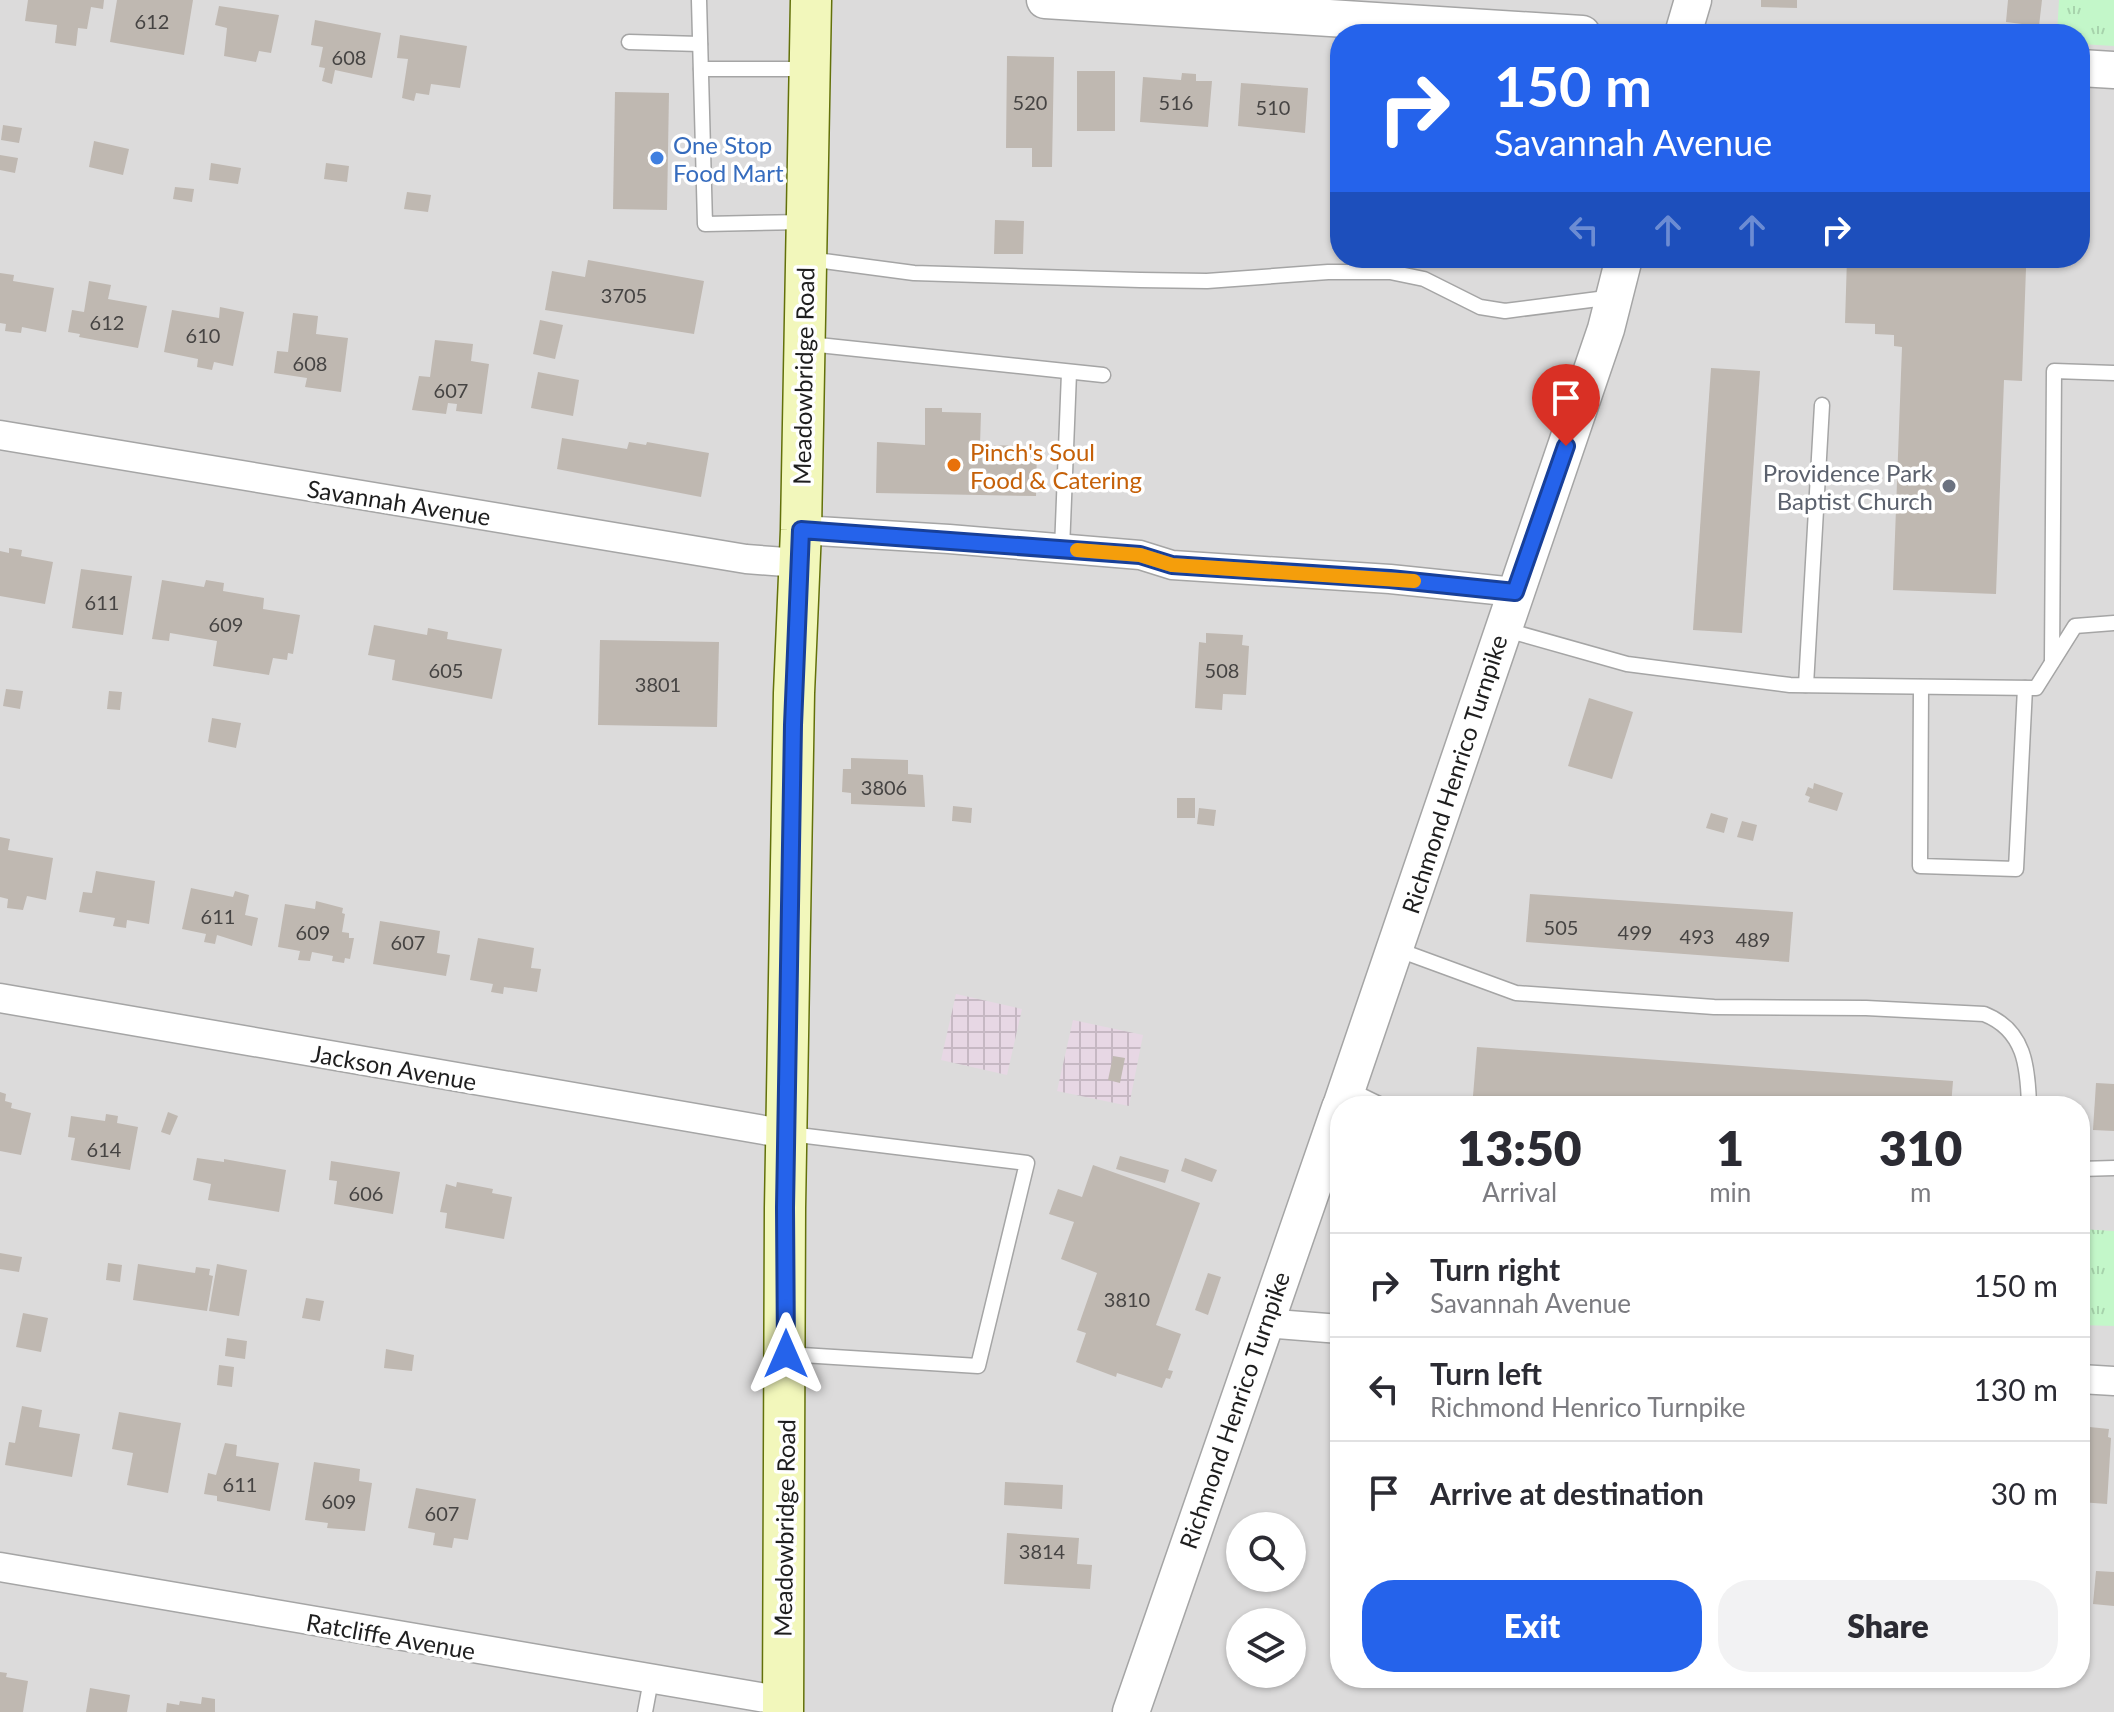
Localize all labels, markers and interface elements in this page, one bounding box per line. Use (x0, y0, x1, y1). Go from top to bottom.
house number: 612 (135, 9, 169, 33)
house number: 608 (332, 45, 366, 69)
text: 150 m (1494, 52, 1652, 119)
icon: right (1362, 56, 1466, 160)
house number: 520 (1013, 90, 1047, 114)
house number: 516 (1159, 90, 1193, 114)
house number: 510 (1256, 95, 1290, 119)
text: Savannah Avenue (1494, 120, 1772, 164)
place label: One Stop Food Mart (673, 130, 784, 187)
marker: One Stop Food Mart (648, 149, 666, 167)
icon: left (1562, 208, 1606, 252)
icon: ahead (1646, 208, 1690, 252)
icon: ahead (1730, 208, 1774, 252)
icon: right (1814, 208, 1858, 252)
street label: Meadowbridge Road (787, 267, 819, 485)
house number: 3705 (601, 283, 647, 307)
house number: 612 (90, 310, 124, 334)
house number: 610 (186, 323, 220, 347)
house number: 608 (293, 351, 327, 375)
pin (1532, 364, 1600, 446)
icon: arrive (1544, 376, 1588, 420)
house number: 607 (434, 378, 468, 402)
place label: Pinch's Soul Food & Catering (970, 437, 1142, 494)
marker: Pinch's Soul Food & Catering (945, 456, 963, 474)
place label: Providence Park Baptist Church (1763, 458, 1934, 515)
street label: Savannah Avenue (305, 473, 493, 531)
marker: Providence Park Baptist Church (1940, 477, 1958, 495)
house number: 611 (85, 590, 119, 614)
house number: 609 (209, 612, 243, 636)
street label: Richmond Henrico Turnpike (1395, 631, 1513, 917)
house number: 605 (429, 658, 463, 682)
house number: 508 (1205, 658, 1239, 682)
house number: 3801 (635, 672, 681, 696)
house number: 3806 (861, 775, 907, 799)
house number: 611 (201, 904, 235, 928)
house number: 505 (1544, 915, 1578, 939)
house number: 609 (296, 920, 330, 944)
house number: 499 (1618, 920, 1652, 944)
house number: 493 (1680, 924, 1714, 948)
house number: 489 (1736, 927, 1770, 951)
house number: 607 (391, 930, 425, 954)
street label: Jackson Avenue (309, 1038, 479, 1096)
text: 13:50 (1458, 1119, 1582, 1176)
text: 1 (1716, 1119, 1744, 1176)
text: 310 (1879, 1119, 1962, 1176)
house number: 614 (87, 1137, 122, 1161)
text: Arrival (1482, 1176, 1557, 1208)
text: min (1709, 1176, 1751, 1208)
text: m (1910, 1176, 1931, 1208)
house number: 606 (349, 1181, 383, 1205)
text: Turn right (1430, 1251, 1560, 1287)
icon: right (1362, 1263, 1406, 1307)
text: 150 m (1973, 1267, 2058, 1303)
street label: Richmond Henrico Turnpike (1173, 1268, 1295, 1552)
house number: 3810 (1104, 1287, 1150, 1311)
text: Savannah Avenue (1430, 1287, 1631, 1319)
position arrow (744, 1312, 828, 1396)
text: Turn left (1430, 1355, 1542, 1391)
icon: left (1362, 1367, 1406, 1411)
text: 130 m (1973, 1371, 2058, 1407)
text: Richmond Henrico Turnpike (1430, 1391, 1745, 1423)
street label: Meadowbridge Road (768, 1419, 800, 1637)
icon: arrive (1362, 1471, 1406, 1515)
house number: 611 (223, 1472, 257, 1496)
text: Arrive at destination (1430, 1475, 1704, 1511)
text: 30 m (1991, 1475, 2058, 1511)
house number: 609 (322, 1489, 356, 1513)
house number: 607 (425, 1501, 459, 1525)
map controls (1226, 1512, 1306, 1688)
button: search (1226, 1512, 1306, 1592)
house number: 3814 (1019, 1539, 1066, 1563)
button: Exit (1362, 1580, 1702, 1672)
button: Share (1718, 1580, 2058, 1672)
street label: Ratcliffe Avenue (304, 1607, 478, 1665)
button: layers (1226, 1608, 1306, 1688)

